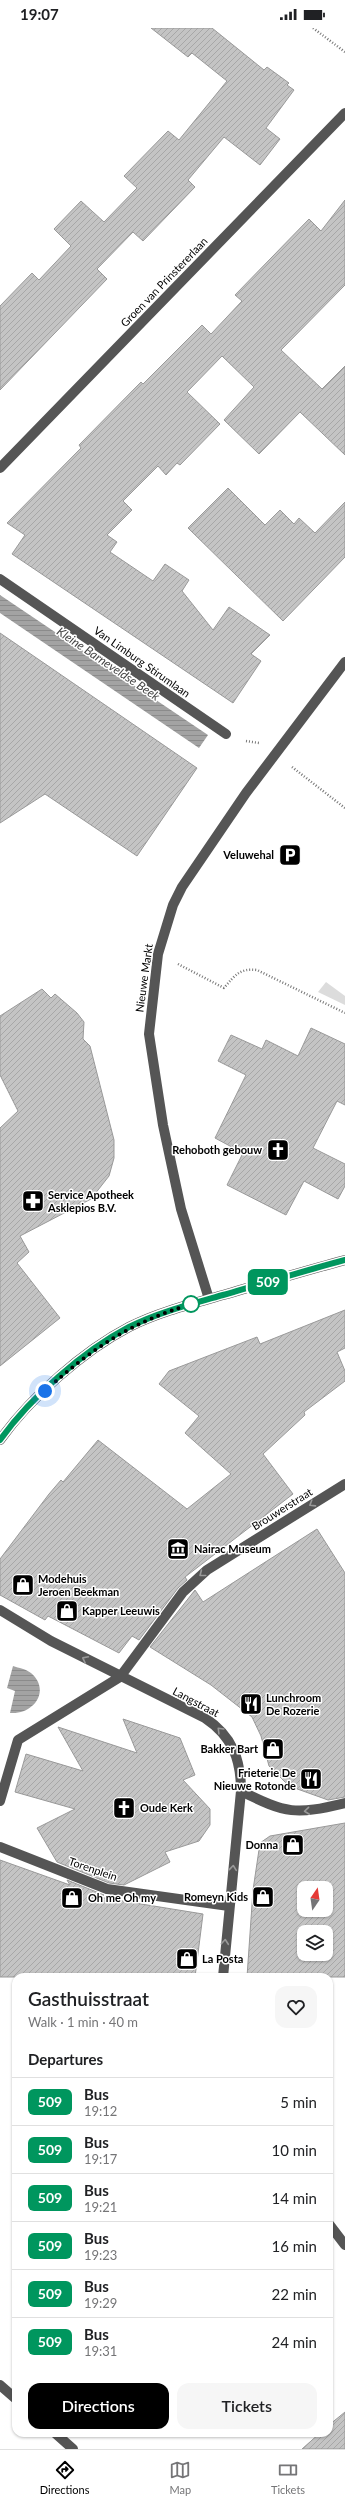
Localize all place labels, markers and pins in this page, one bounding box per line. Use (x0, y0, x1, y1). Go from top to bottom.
parking icon: Veluwehal (277, 842, 303, 868)
place label: Veluwehal (222, 848, 274, 861)
church icon: Rehoboth gebouw (265, 1137, 291, 1163)
place label: Rehoboth gebouw (172, 1143, 262, 1156)
pharmacy icon: Service Apotheek Asklepios B.V. (20, 1188, 46, 1214)
place label: Service Apotheek Asklepios B.V. (47, 1188, 134, 1214)
unlabelled marker (182, 1295, 200, 1313)
museum icon: Nairac Museum (165, 1536, 191, 1562)
place label: Nairac Museum (194, 1542, 271, 1555)
shop icon: Modehuis Jeroen Beekman (10, 1572, 36, 1598)
place label: Modehuis Jeroen Beekman (38, 1572, 119, 1598)
shop icon: Kapper Leeuwis (54, 1598, 80, 1624)
place label: Kapper Leeuwis (82, 1604, 160, 1617)
restaurant icon: Lunchroom De Rozerie (238, 1691, 264, 1717)
place label: Lunchroom De Rozerie (266, 1691, 321, 1717)
shop icon: Bakker Bart (260, 1736, 286, 1762)
place label: Bakker Bart (200, 1742, 259, 1755)
place label: Frieterie De Nieuwe Rotonde (214, 1766, 296, 1792)
restaurant icon: Frieterie De Nieuwe Rotonde (298, 1766, 324, 1792)
church icon: Oude Kerk (111, 1795, 137, 1821)
place label: Oude Kerk (140, 1801, 193, 1814)
shop icon: Donna (280, 1832, 306, 1858)
place label: Donna (245, 1838, 278, 1851)
shop icon: Romeyn Kids (250, 1884, 276, 1910)
shop icon: Oh me Oh my (59, 1885, 85, 1911)
place label: Romeyn Kids (184, 1890, 248, 1903)
place label: Oh me Oh my (88, 1891, 156, 1904)
shop icon: La Posta (174, 1946, 200, 1972)
place label: La Posta (202, 1952, 243, 1965)

